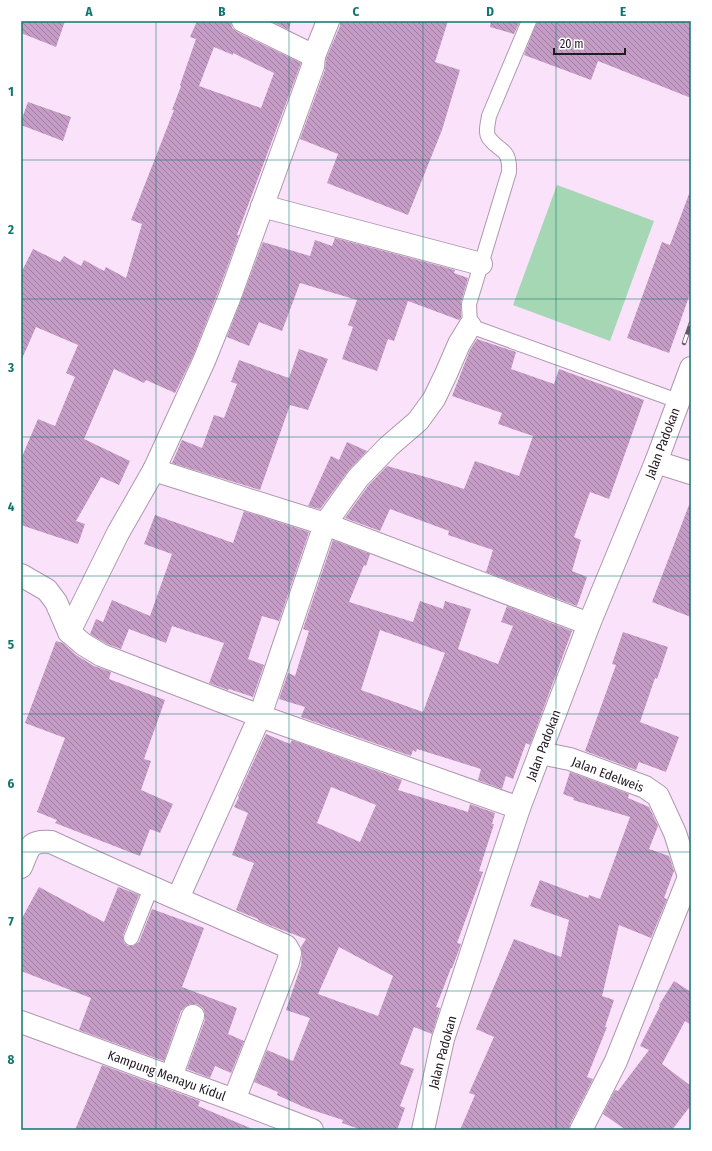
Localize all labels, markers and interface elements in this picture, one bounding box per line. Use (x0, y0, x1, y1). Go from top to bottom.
text: A (84, 4, 93, 19)
text: B (218, 4, 226, 19)
text: C (353, 4, 360, 19)
text: D (486, 4, 494, 19)
text: E (620, 4, 626, 19)
scale bar (554, 30, 625, 56)
text: 20 m (560, 37, 584, 51)
text: 1 (8, 84, 14, 99)
text: 2 (7, 222, 14, 237)
text: 3 (7, 360, 14, 375)
street label: Jalan Padokan (642, 406, 683, 481)
text: 4 (8, 499, 15, 514)
text: 5 (8, 637, 14, 652)
street label: Jalan Padokan (523, 708, 564, 783)
street label: Jalan Edelweis (570, 754, 646, 795)
text: 6 (8, 776, 15, 791)
text: 7 (8, 914, 14, 929)
street label: Jalan Padokan (426, 1014, 459, 1090)
street label: Kampung Menayu Kidul (106, 1047, 228, 1104)
text: 8 (8, 1052, 15, 1067)

